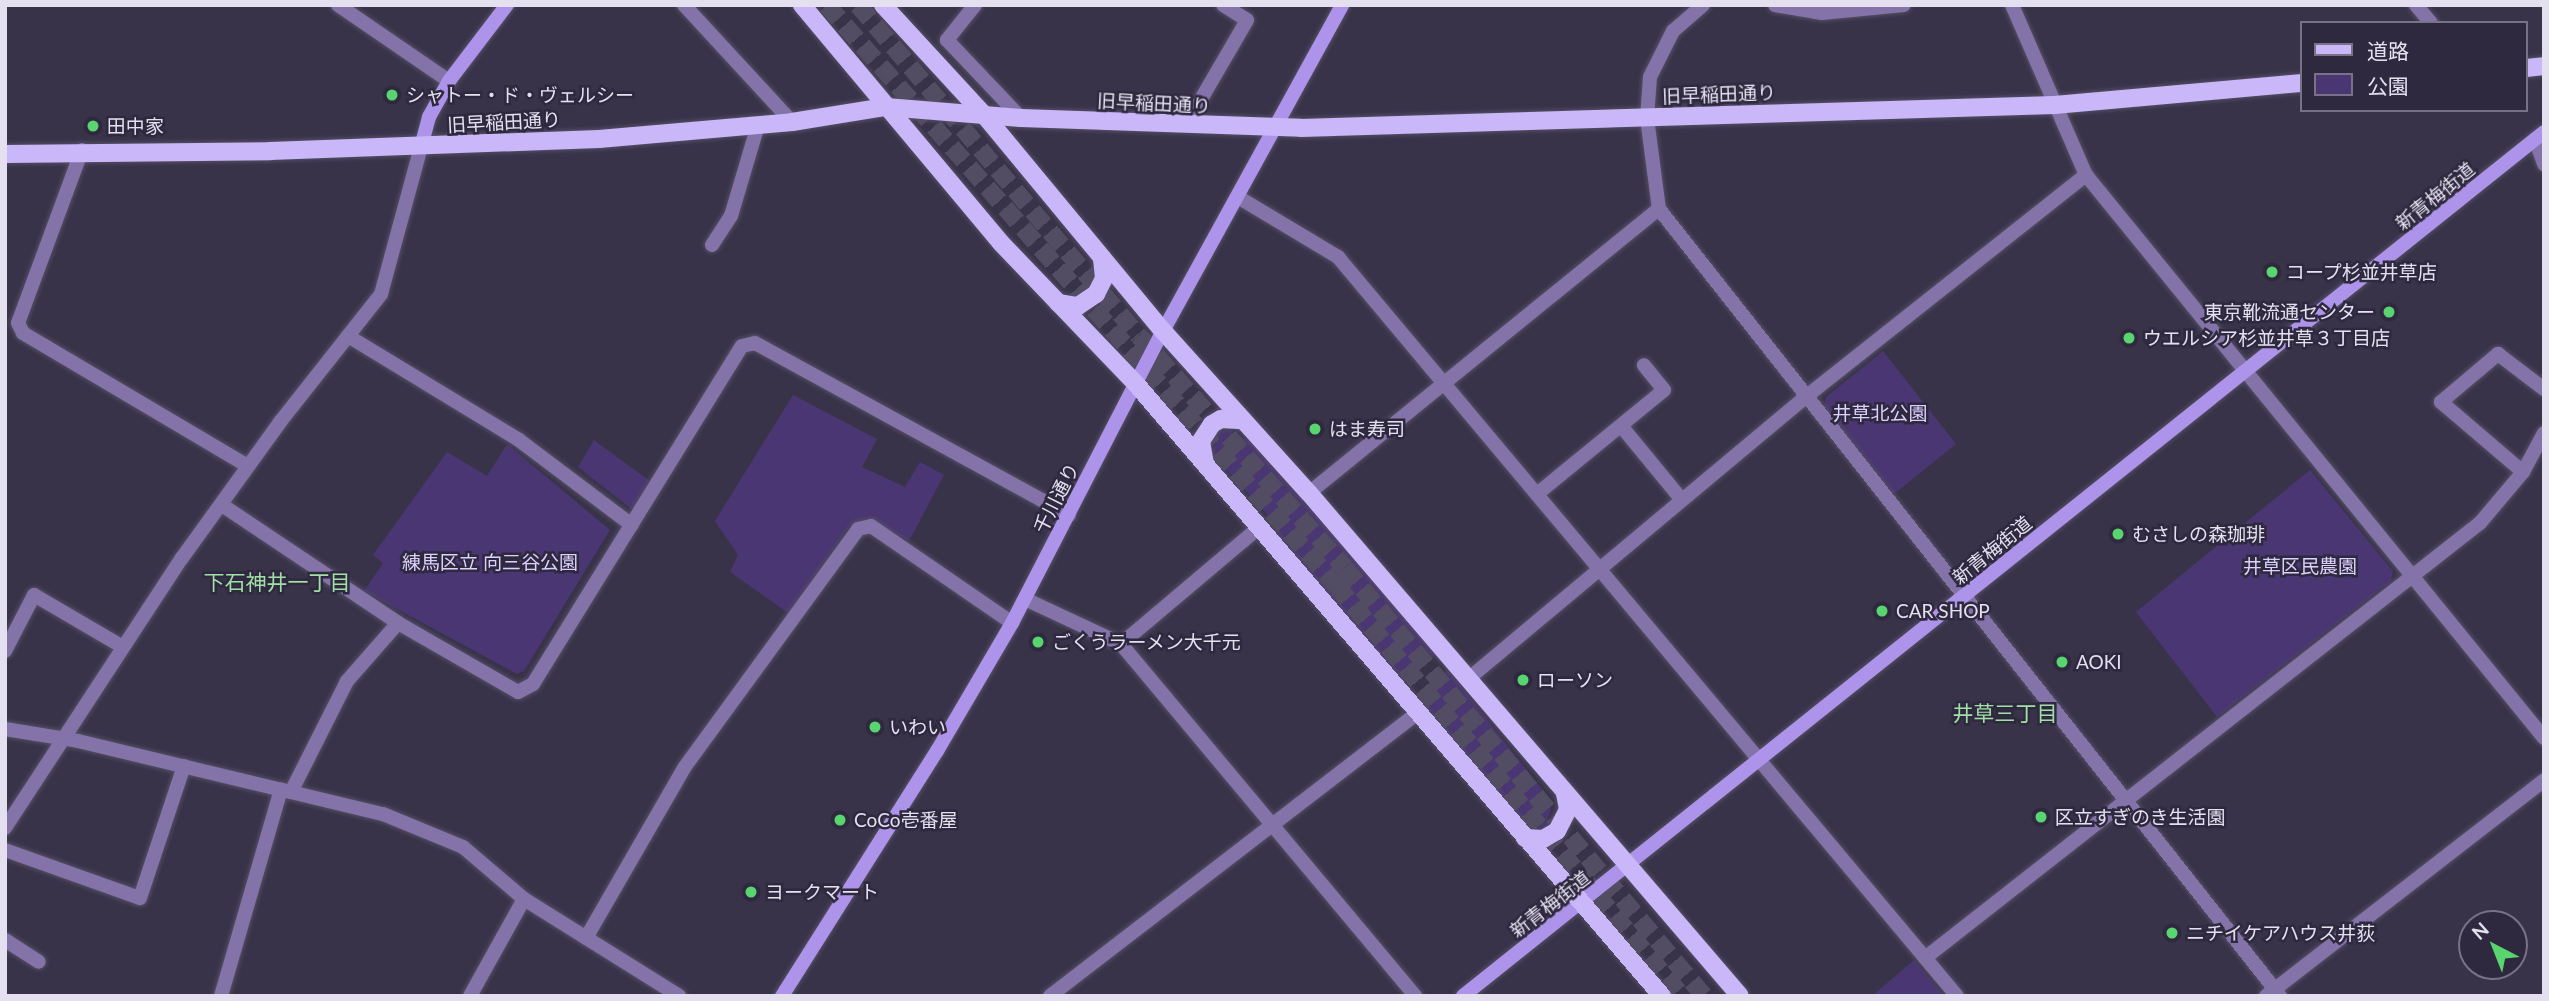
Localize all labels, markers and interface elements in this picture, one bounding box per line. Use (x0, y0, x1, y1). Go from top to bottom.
legend (2300, 21, 2528, 112)
text: 道路 (2367, 38, 2409, 63)
text: 公園 (2367, 73, 2409, 98)
street label: 旧早稲田通り (1662, 81, 1776, 107)
place label: シャトー・ド・ヴェルシー (406, 84, 634, 106)
marker: シャトー・ド・ヴェルシー (384, 87, 400, 103)
street label: 旧早稲田通り (1096, 89, 1212, 117)
street label: 旧早稲田通り (446, 108, 562, 136)
place label: 田中家 (107, 115, 164, 137)
marker: 田中家 (85, 118, 101, 134)
street label: 新青梅街道 (2391, 157, 2479, 235)
place label: コープ杉並井草店 (2286, 261, 2438, 283)
marker: コープ杉並井草店 (2264, 264, 2280, 280)
place label: 東京靴流通センター (2204, 301, 2375, 323)
marker: 東京靴流通センター (2381, 304, 2397, 320)
place label: ウエルシア杉並井草３丁目店 (2143, 327, 2390, 349)
marker: ウエルシア杉並井草３丁目店 (2121, 330, 2137, 346)
park label: 井草北公園 (1833, 402, 1927, 424)
place label: はま寿司 (1329, 418, 1405, 440)
marker: はま寿司 (1307, 421, 1323, 437)
street label: 千川通り (1029, 459, 1083, 537)
street label: 新青梅街道 (1948, 511, 2036, 589)
place label: むさしの森珈琲 (2132, 523, 2265, 545)
marker: むさしの森珈琲 (2110, 526, 2126, 542)
park label: 練馬区立 向三谷公園 (402, 551, 578, 573)
park label: 井草区民農園 (2243, 555, 2357, 577)
district label: 下石神井一丁目 (204, 569, 350, 595)
place label: CAR SHOP (1896, 600, 1990, 622)
marker: CAR SHOP (1874, 603, 1890, 619)
place label: ごくうラーメン大千元 (1052, 631, 1242, 653)
marker: ごくうラーメン大千元 (1030, 634, 1046, 650)
place label: AOKI (2076, 651, 2122, 673)
marker: AOKI (2054, 654, 2070, 670)
place label: ローソン (1537, 669, 1613, 691)
marker: ローソン (1515, 672, 1531, 688)
district label: 井草三丁目 (1953, 700, 2057, 726)
place label: いわい (889, 716, 946, 738)
marker: いわい (867, 719, 883, 735)
place label: 区立すぎのき生活園 (2055, 806, 2226, 828)
place label: CoCo壱番屋 (854, 809, 957, 831)
marker: 区立すぎのき生活園 (2033, 809, 2049, 825)
marker: CoCo壱番屋 (832, 812, 848, 828)
street label: 新青梅街道 (1506, 866, 1594, 942)
place label: ヨークマート (765, 881, 879, 903)
marker: ヨークマート (743, 884, 759, 900)
north arrow (2458, 910, 2528, 980)
text: N (2467, 917, 2493, 944)
place label: ニチイケアハウス井荻 (2186, 922, 2376, 944)
marker: ニチイケアハウス井荻 (2164, 925, 2180, 941)

